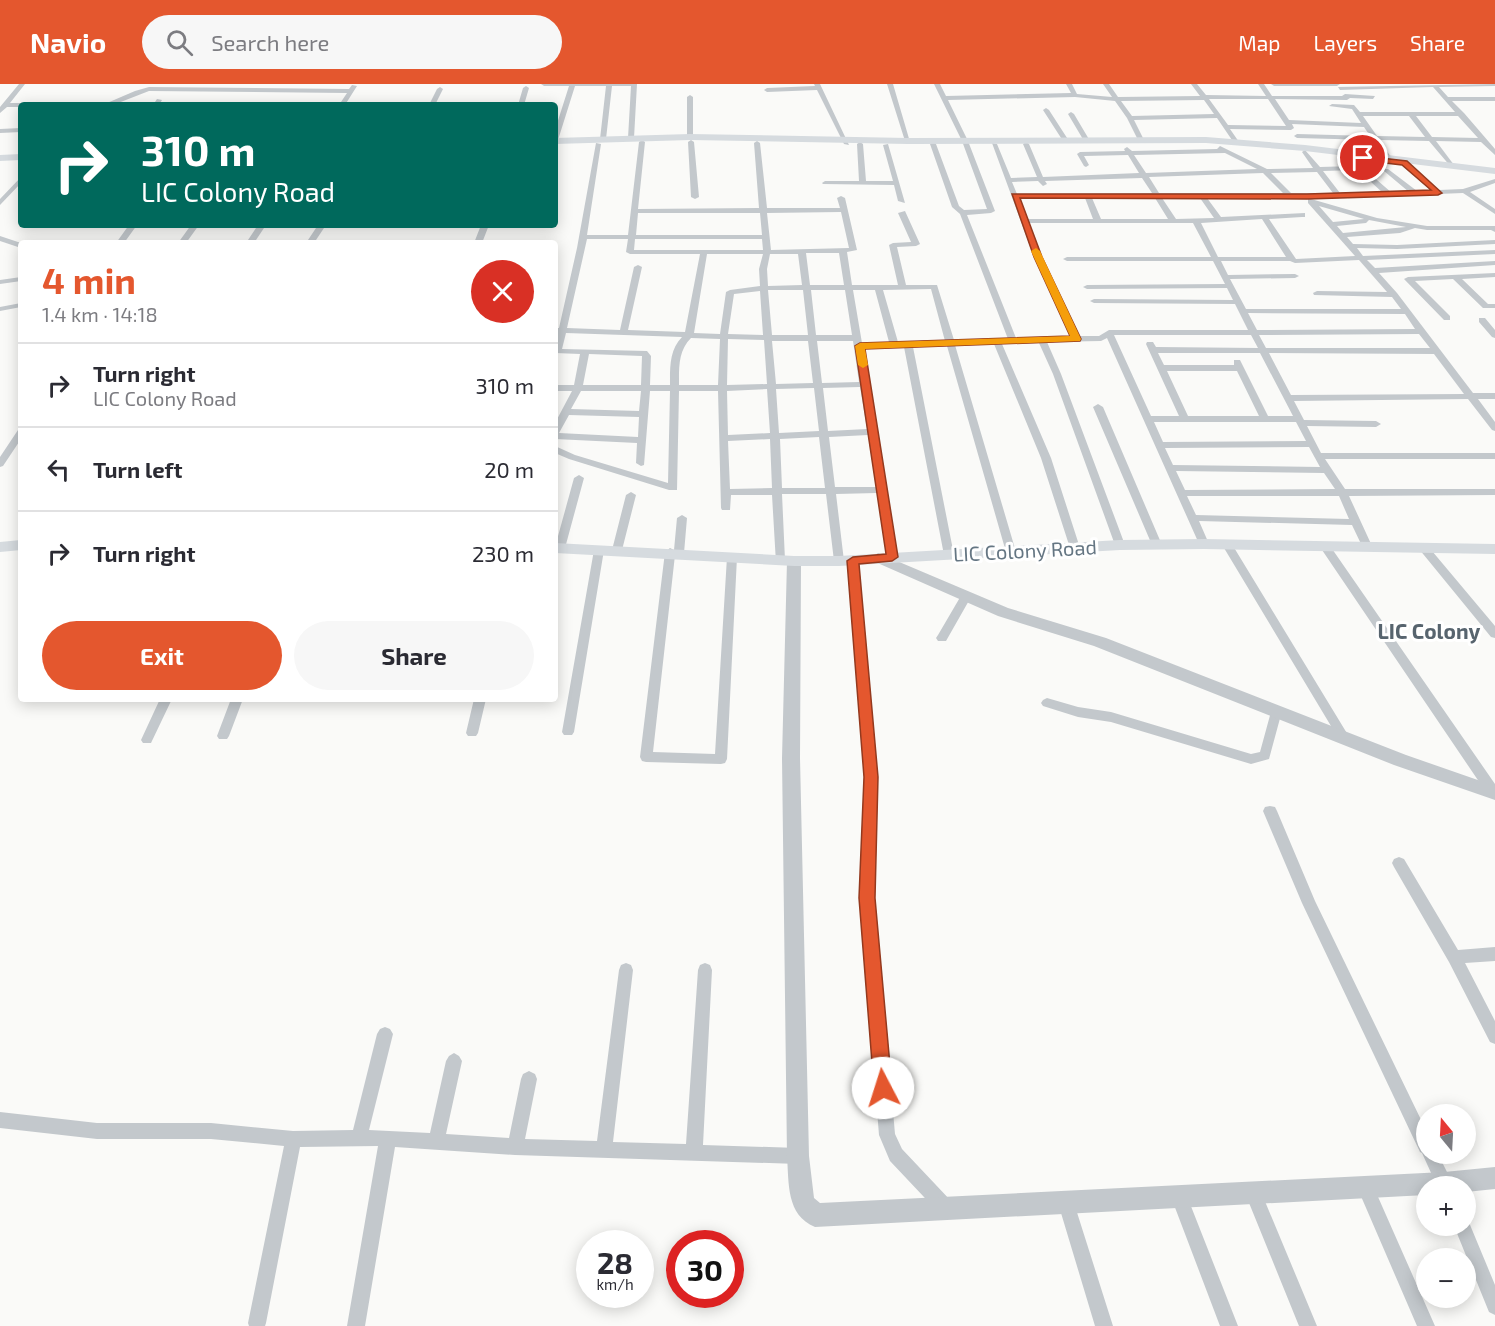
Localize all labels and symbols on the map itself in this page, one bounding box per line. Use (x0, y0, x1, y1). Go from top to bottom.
pin (1337, 132, 1388, 183)
street label: LIC Colony Road (953, 534, 1097, 566)
district label: LIC Colony (1378, 618, 1481, 644)
position arrow (851, 1056, 915, 1120)
north arrow (1416, 1104, 1476, 1164)
speed limit sign: 30 (666, 1230, 744, 1308)

